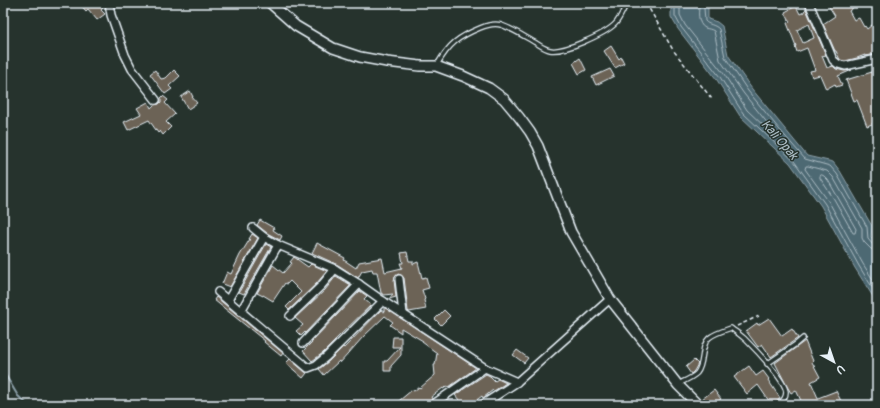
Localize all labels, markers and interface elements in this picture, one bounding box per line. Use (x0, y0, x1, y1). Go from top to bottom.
water label: Kali Opak (757, 116, 802, 164)
north arrow (814, 342, 854, 382)
text: U (833, 362, 847, 377)

